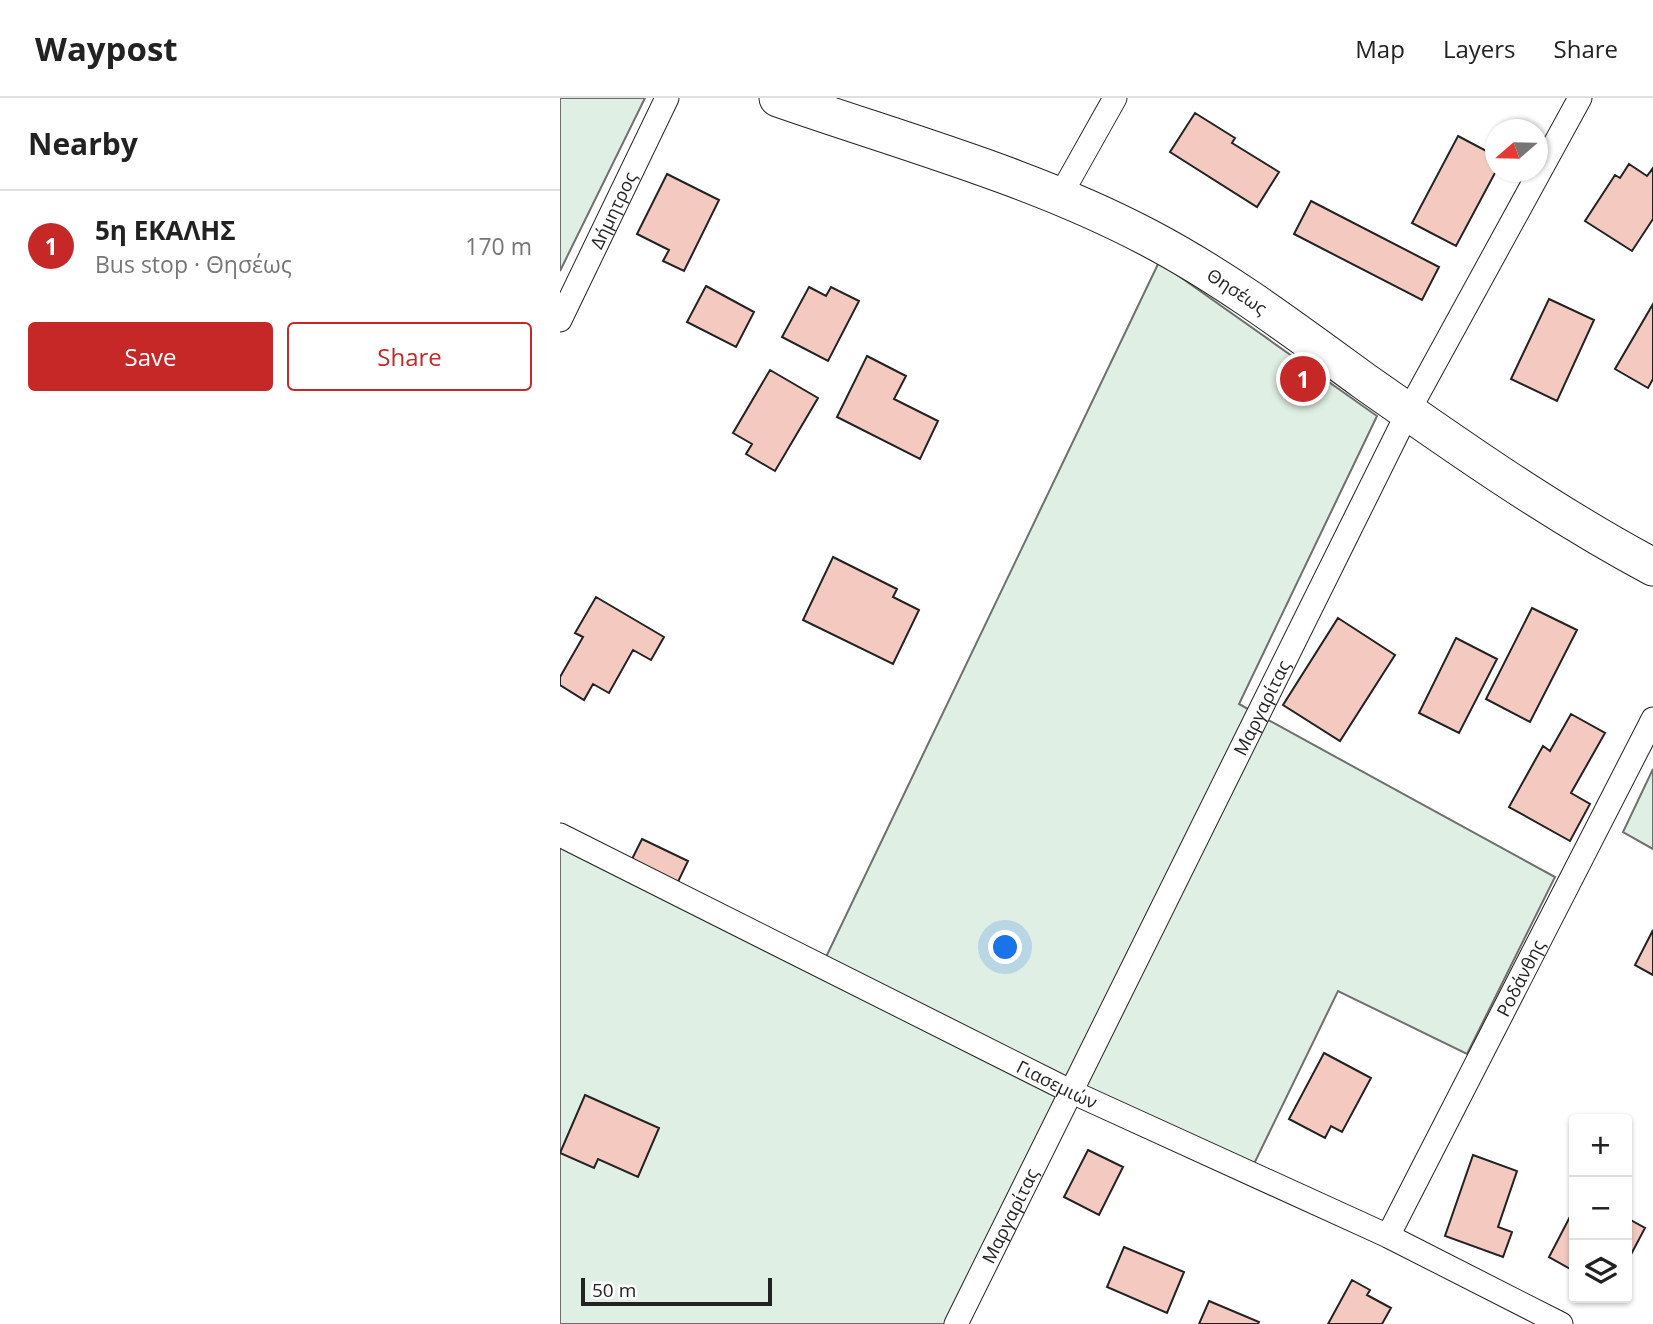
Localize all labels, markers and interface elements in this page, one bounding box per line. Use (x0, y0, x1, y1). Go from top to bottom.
text: Waypost (35, 26, 178, 71)
text: Map (1355, 32, 1405, 65)
text: Layers (1443, 32, 1516, 65)
text: Share (1554, 32, 1618, 65)
north arrow (1485, 119, 1548, 182)
text: Nearby (28, 123, 138, 164)
street label: Δήμητρος (584, 167, 642, 252)
text: 5η ΕΚΑΛΗΣ (95, 212, 236, 248)
text: 1 (44, 230, 58, 262)
text: 170 m (465, 230, 532, 262)
text: Bus stop · Θησέως (95, 248, 292, 280)
street label: Θησέως (1203, 263, 1272, 320)
button: Save (28, 322, 273, 391)
button: Share (287, 322, 532, 391)
pin: 1 (1280, 353, 1326, 405)
street label: Μαργαρίτας (1228, 656, 1295, 759)
your location (988, 930, 1022, 964)
street label: Ροδάνθης (1491, 935, 1550, 1021)
street label: Γιασεμιών (1013, 1054, 1101, 1114)
map controls (1569, 1114, 1632, 1303)
button: + (1569, 1114, 1632, 1177)
street label: Μαργαρίτας (976, 1164, 1044, 1267)
button: − (1569, 1177, 1632, 1240)
button: layers (1569, 1240, 1632, 1303)
scale bar (581, 1275, 772, 1307)
text: 50 m (592, 1277, 636, 1303)

